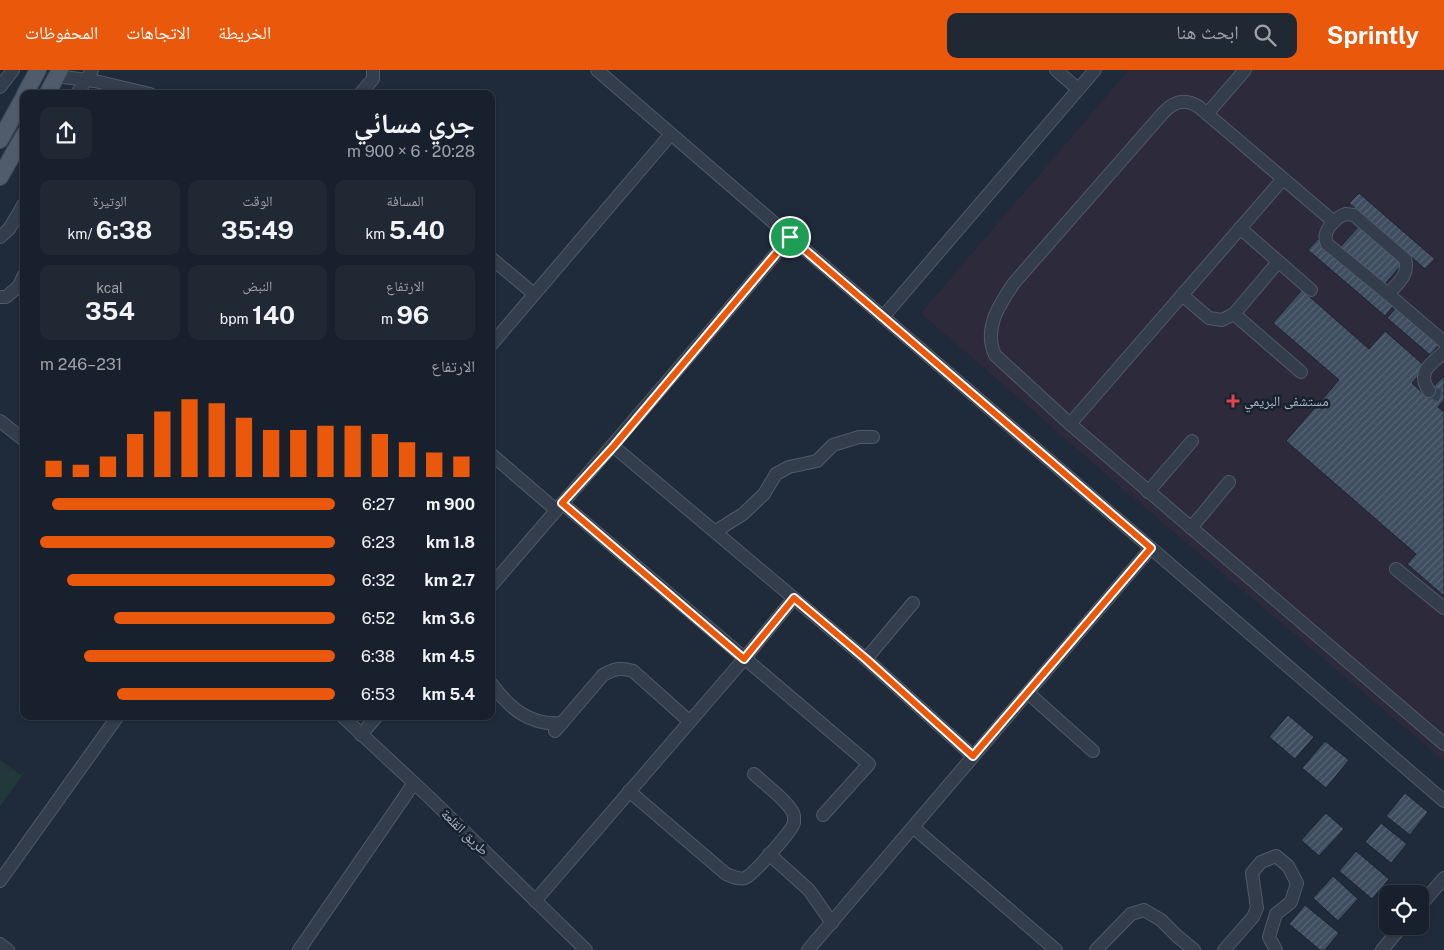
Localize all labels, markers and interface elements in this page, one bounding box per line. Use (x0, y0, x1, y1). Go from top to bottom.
search box (947, 13, 1297, 58)
text: ابحث هنا (1176, 21, 1239, 43)
icon: search (1251, 21, 1279, 49)
text: Sprintly (1327, 21, 1419, 49)
text: المحفوظات (25, 22, 98, 43)
text: الاتجاهات (126, 22, 190, 43)
text: الخريطة (218, 22, 271, 43)
text: جري مسائي (354, 106, 475, 139)
button: share (40, 107, 92, 159)
text: 20:28 · 6 × 900 m (347, 142, 475, 161)
text: الوتيرة (93, 193, 127, 209)
text: الوقت (242, 193, 273, 209)
text: المسافة (387, 193, 424, 209)
text: 6:38 (96, 215, 152, 245)
text: 35:49 (221, 215, 294, 245)
text: 5.40 (389, 215, 445, 245)
pin (769, 216, 811, 258)
icon: arrive (776, 223, 804, 251)
text: /km (67, 226, 96, 242)
text: km (365, 226, 389, 242)
text: النبض (243, 278, 272, 294)
text: الارتفاع (386, 278, 424, 294)
text: kcal (96, 280, 123, 296)
text: 354 (85, 296, 135, 326)
text: 140 (252, 300, 295, 330)
text: 96 (396, 300, 429, 330)
text: bpm (220, 311, 252, 327)
text: m (381, 311, 396, 327)
text: 231–246 m (40, 355, 122, 374)
text: الارتفاع (431, 357, 475, 376)
place label: مستشفى البريمي (1244, 393, 1329, 413)
marker: مستشفى البريمي (1226, 394, 1240, 408)
text: 6:27 (362, 495, 395, 514)
text: 900 m (426, 495, 475, 514)
text: 6:23 (361, 533, 395, 552)
text: 1.8 km (426, 533, 475, 552)
text: 6:32 (362, 571, 395, 590)
text: 2.7 km (425, 571, 475, 590)
text: 6:52 (362, 609, 395, 628)
text: 3.6 km (422, 609, 475, 628)
text: 6:38 (361, 647, 395, 666)
text: 4.5 km (422, 647, 475, 666)
text: 6:53 (361, 685, 395, 704)
text: 5.4 km (422, 685, 475, 704)
street label: طريق القلعة (437, 806, 492, 860)
map controls (1379, 885, 1429, 935)
button: locate (1379, 885, 1429, 935)

